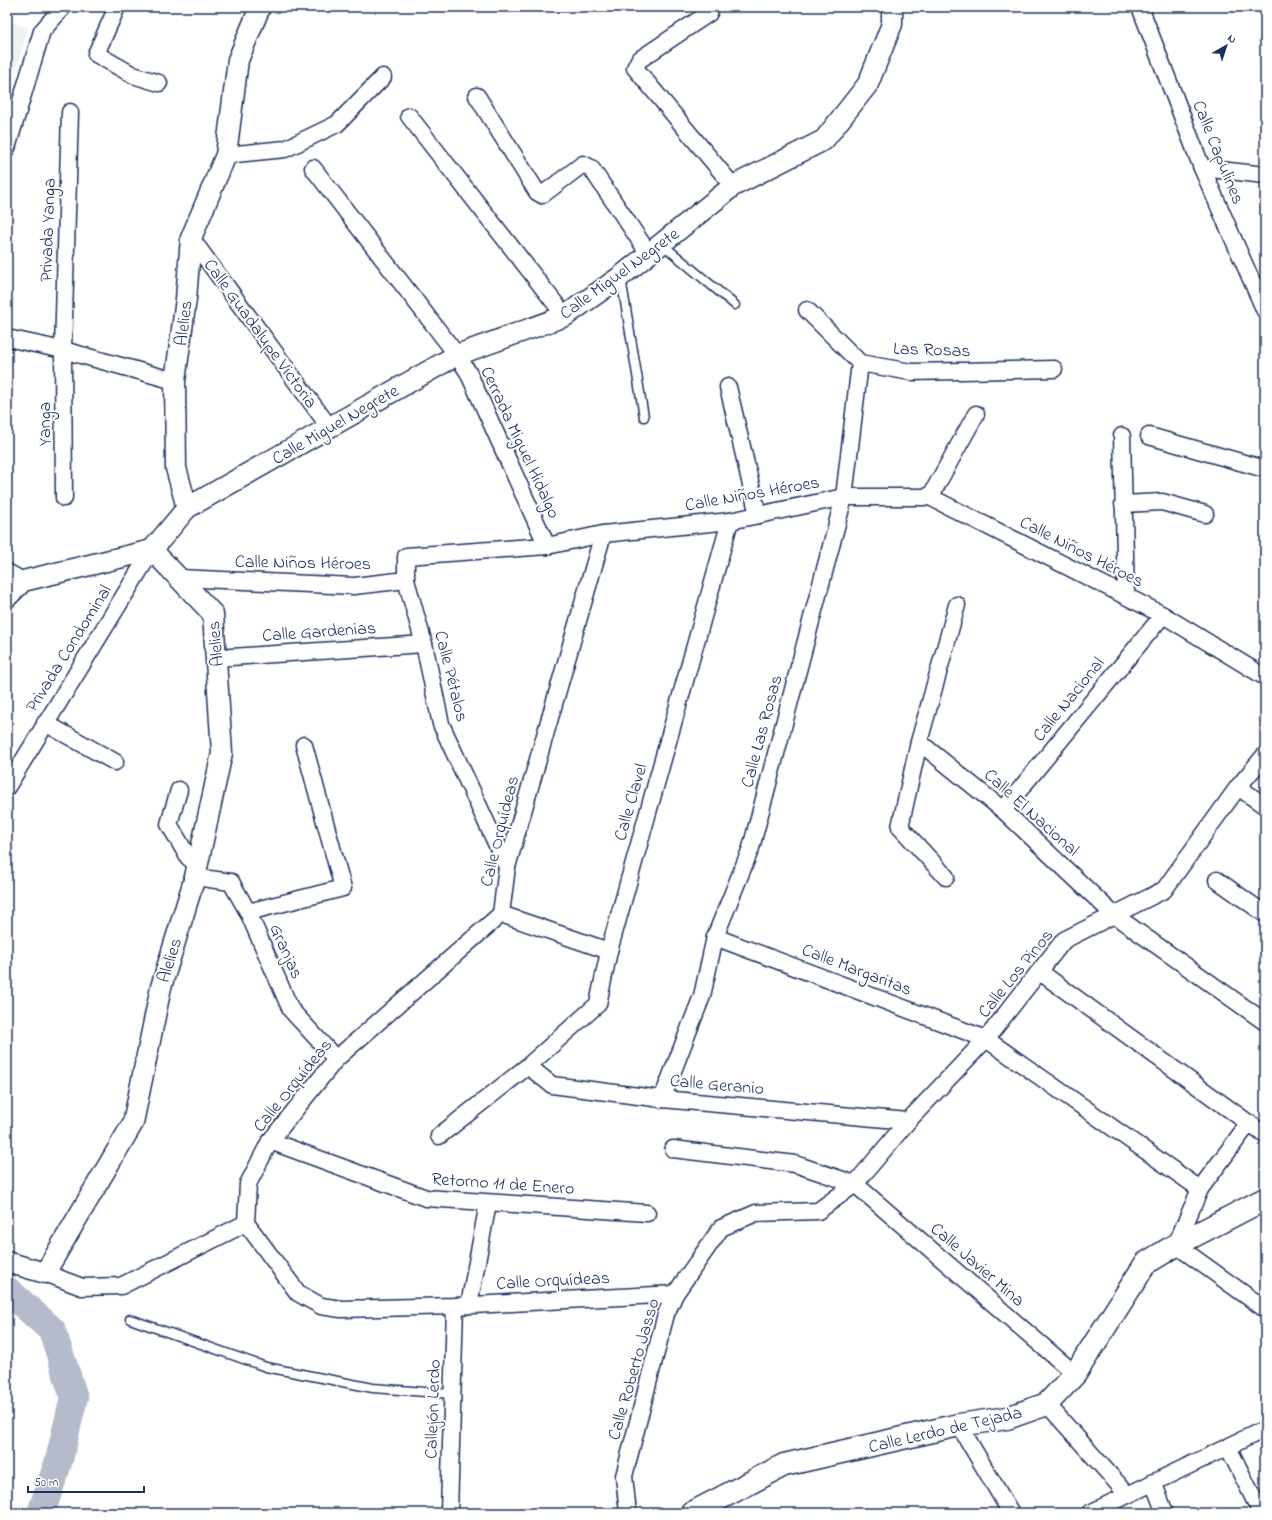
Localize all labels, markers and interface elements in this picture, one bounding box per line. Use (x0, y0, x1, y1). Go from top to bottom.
north arrow (1206, 26, 1246, 66)
text: N (1224, 30, 1240, 48)
street label: Calle Capulines (1184, 97, 1250, 209)
street label: Privada Yanga (34, 178, 65, 282)
street label: Calle Miguel Negrete (555, 222, 687, 328)
street label: Calle Guadalupe Victoria (196, 254, 323, 414)
street label: Alelies (169, 299, 201, 347)
street label: Las Rosas (893, 337, 971, 365)
street label: Cerrada Miguel Hidalgo (472, 362, 566, 524)
street label: Calle Miguel Negrete (268, 378, 405, 473)
street label: Yanga (33, 402, 60, 446)
street label: Calle Niños Héroes (683, 470, 822, 520)
street label: Calle Niños Héroes (1015, 510, 1148, 595)
street label: Calle Niños Héroes (235, 550, 371, 578)
street label: Privada Condominal (20, 580, 119, 718)
street label: Calle Gardenias (261, 616, 377, 650)
street label: Alelies (202, 620, 232, 668)
street label: Calle Pétalos (426, 628, 474, 725)
street label: Calle Nacional (1027, 652, 1112, 748)
street label: Calle Las Rosas (735, 672, 790, 791)
street label: Calle Clavel (608, 761, 655, 844)
street label: Calle El Nacional (977, 763, 1084, 864)
street label: Calle Orquídeas (475, 773, 527, 890)
street label: Granjas (262, 920, 309, 984)
street label: Calle Los Pinos (973, 924, 1061, 1024)
street label: Alelies (152, 935, 190, 986)
street label: Calle Margaritas (797, 938, 915, 1005)
street label: Calle Orquídeas (248, 1034, 339, 1139)
street label: Calle Geranio (669, 1069, 765, 1103)
street label: Retorno 11 de Enero (431, 1167, 575, 1203)
street label: Calle Javier Mina (924, 1217, 1030, 1314)
street label: Calle Orquídeas (496, 1266, 611, 1298)
street label: Calle Roberto Jasso (602, 1296, 668, 1443)
street label: Callejón Lerdo (419, 1359, 449, 1459)
street label: Calle Lerdo de Tejada (866, 1401, 1025, 1461)
scale bar (28, 1468, 144, 1494)
text: 50 m (34, 1474, 58, 1492)

